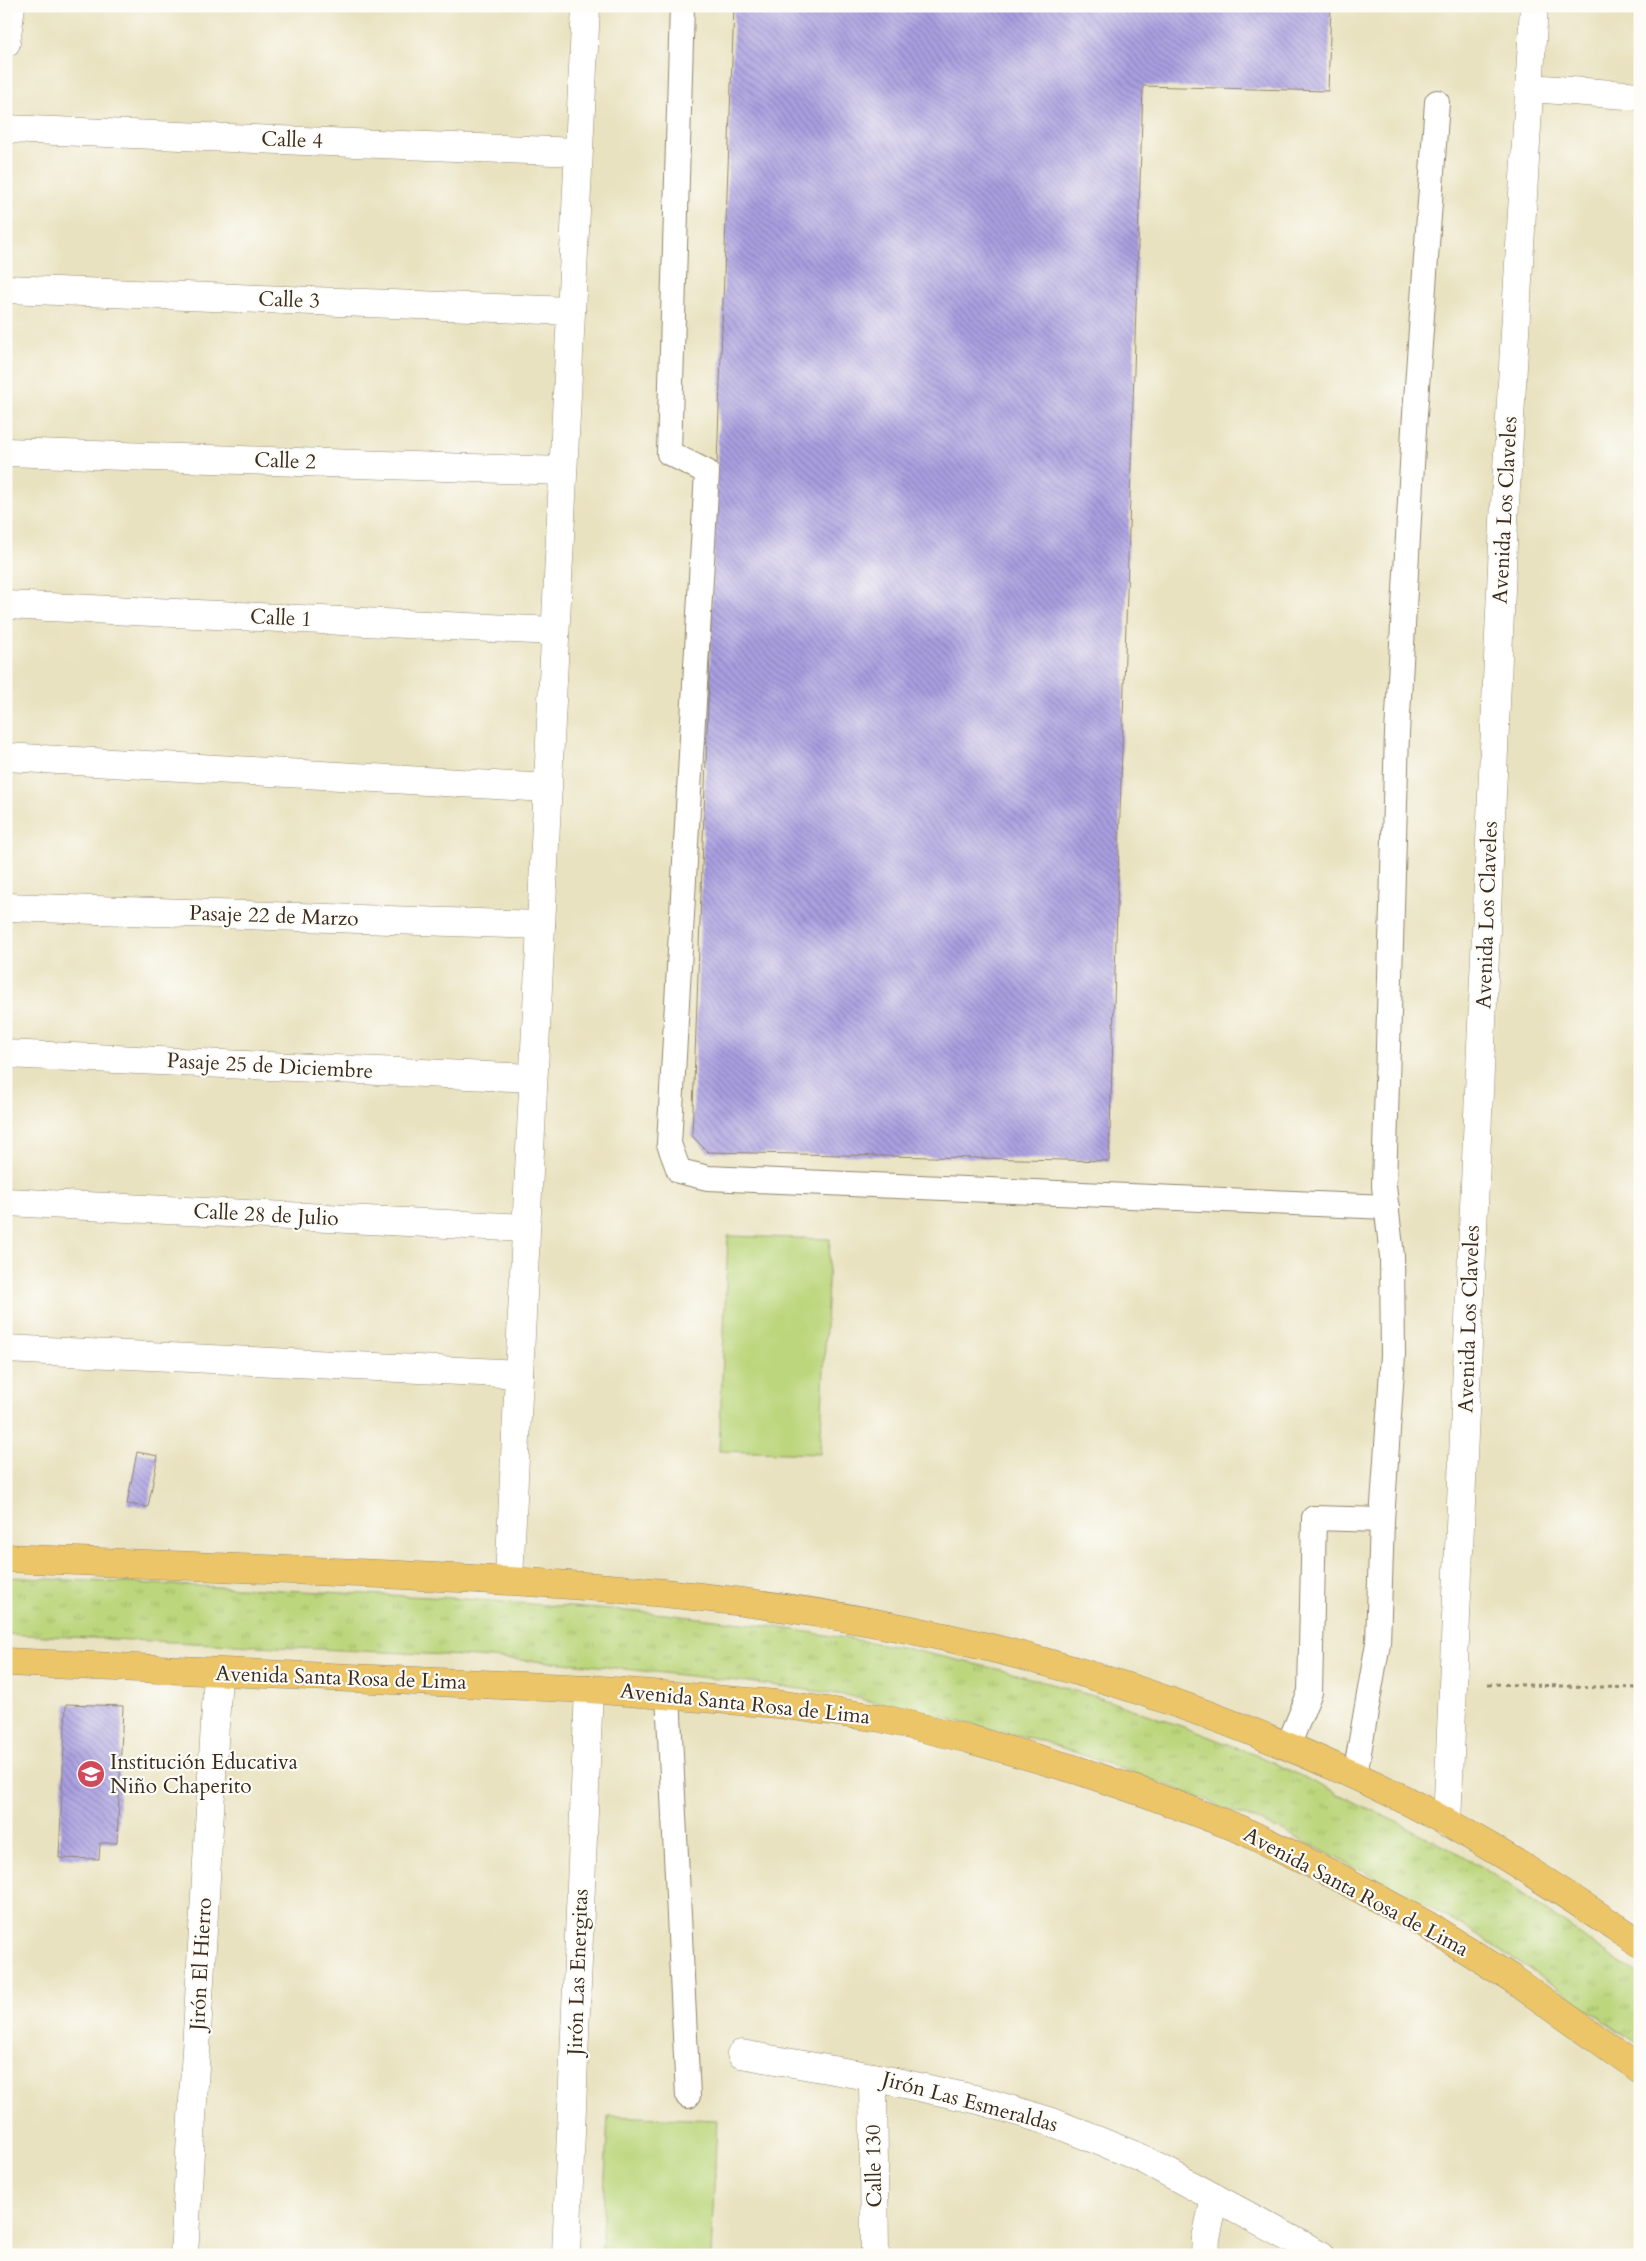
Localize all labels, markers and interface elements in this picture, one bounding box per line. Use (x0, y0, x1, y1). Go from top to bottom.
street label: Calle 4 (261, 124, 324, 156)
street label: Calle 3 (258, 284, 320, 316)
street label: Avenida Los Claveles (1486, 415, 1524, 605)
street label: Calle 2 (254, 445, 317, 477)
street label: Calle 1 (249, 602, 313, 634)
street label: Avenida Los Claveles (1469, 821, 1505, 1009)
street label: Pasaje 22 de Marzo (189, 899, 359, 933)
street label: Pasaje 25 de Diciembre (166, 1046, 374, 1086)
street label: Calle 28 de Julio (192, 1197, 340, 1233)
street label: Avenida Los Claveles (1451, 1225, 1487, 1413)
street label: Avenida Santa Rosa de Lima (215, 1659, 467, 1697)
street label: Avenida Santa Rosa de Lima (619, 1676, 871, 1732)
place label: Institución Educativa Niño Chaperito (110, 1748, 298, 1801)
school or university icon: Institución Educativa Niño Chaperito (76, 1759, 106, 1789)
street label: Avenida Santa Rosa de Lima (1238, 1820, 1474, 1964)
street label: Jirón Las Energitas (560, 1888, 595, 2059)
street label: Jirón El Hierro (183, 1897, 219, 2034)
street label: Jirón Las Esmeraldas (876, 2064, 1061, 2139)
street label: Calle 130 (859, 2124, 889, 2208)

